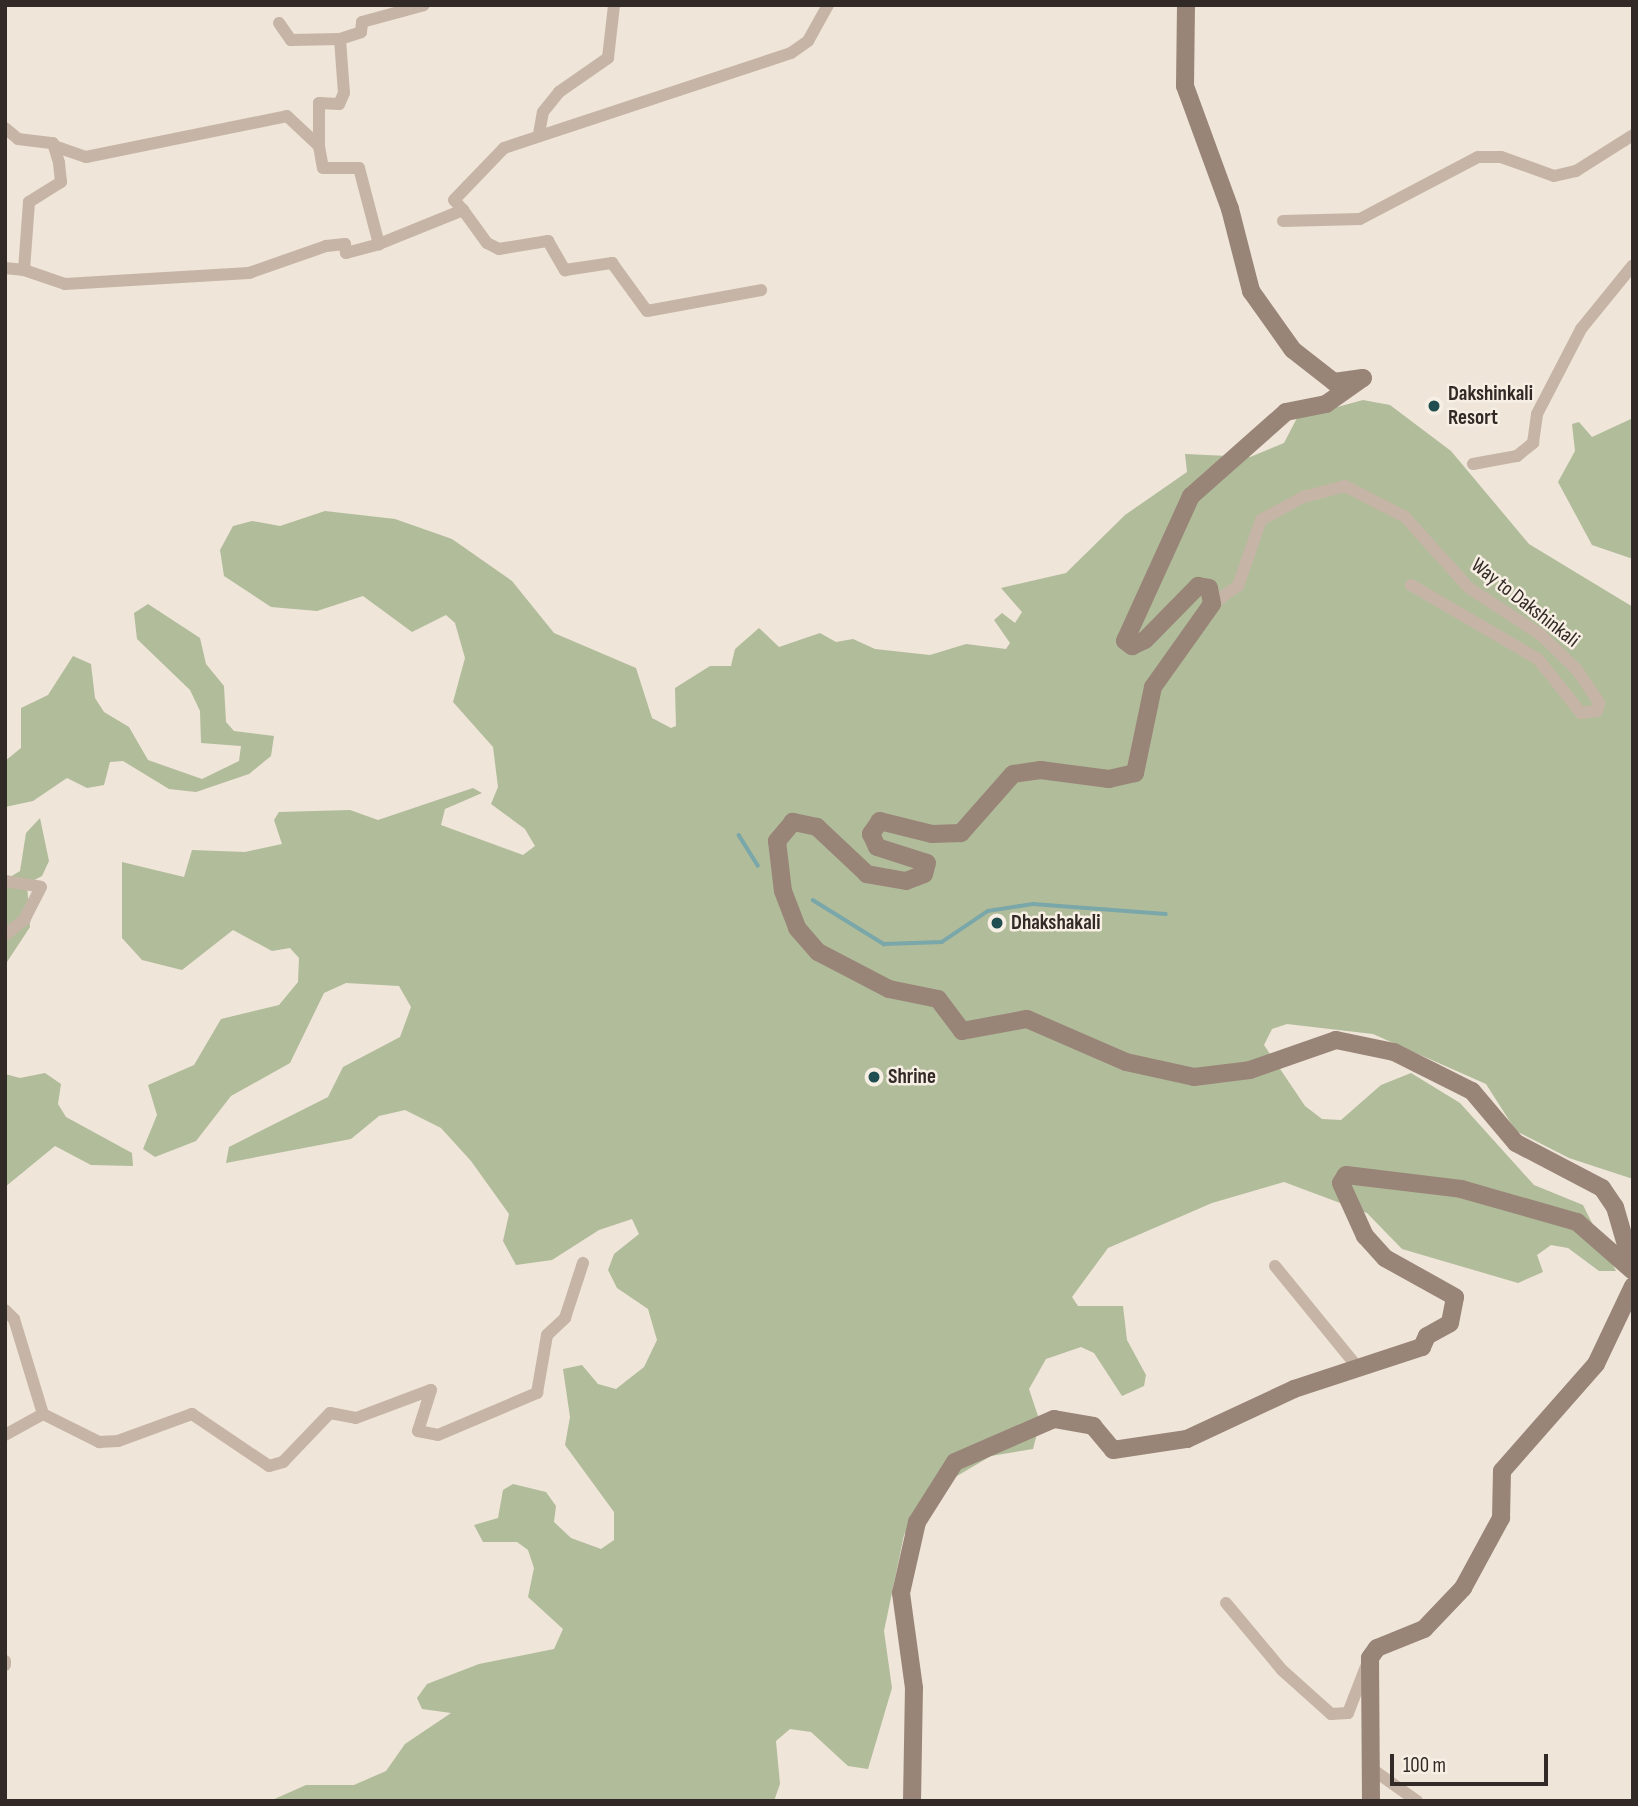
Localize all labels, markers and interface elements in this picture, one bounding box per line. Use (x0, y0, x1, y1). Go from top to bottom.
place label: Dakshinkali Resort (1448, 381, 1533, 431)
marker: Dakshinkali Resort (1426, 398, 1442, 414)
street label: Way to Dakshinkali (1466, 553, 1584, 653)
place label: Dhakshakali (1011, 910, 1101, 936)
marker: Dhakshakali (989, 915, 1005, 931)
place label: Shrine (888, 1064, 936, 1090)
marker: Shrine (866, 1069, 882, 1085)
scale bar (1393, 1740, 1550, 1784)
text: 100 m (1403, 1753, 1446, 1778)

